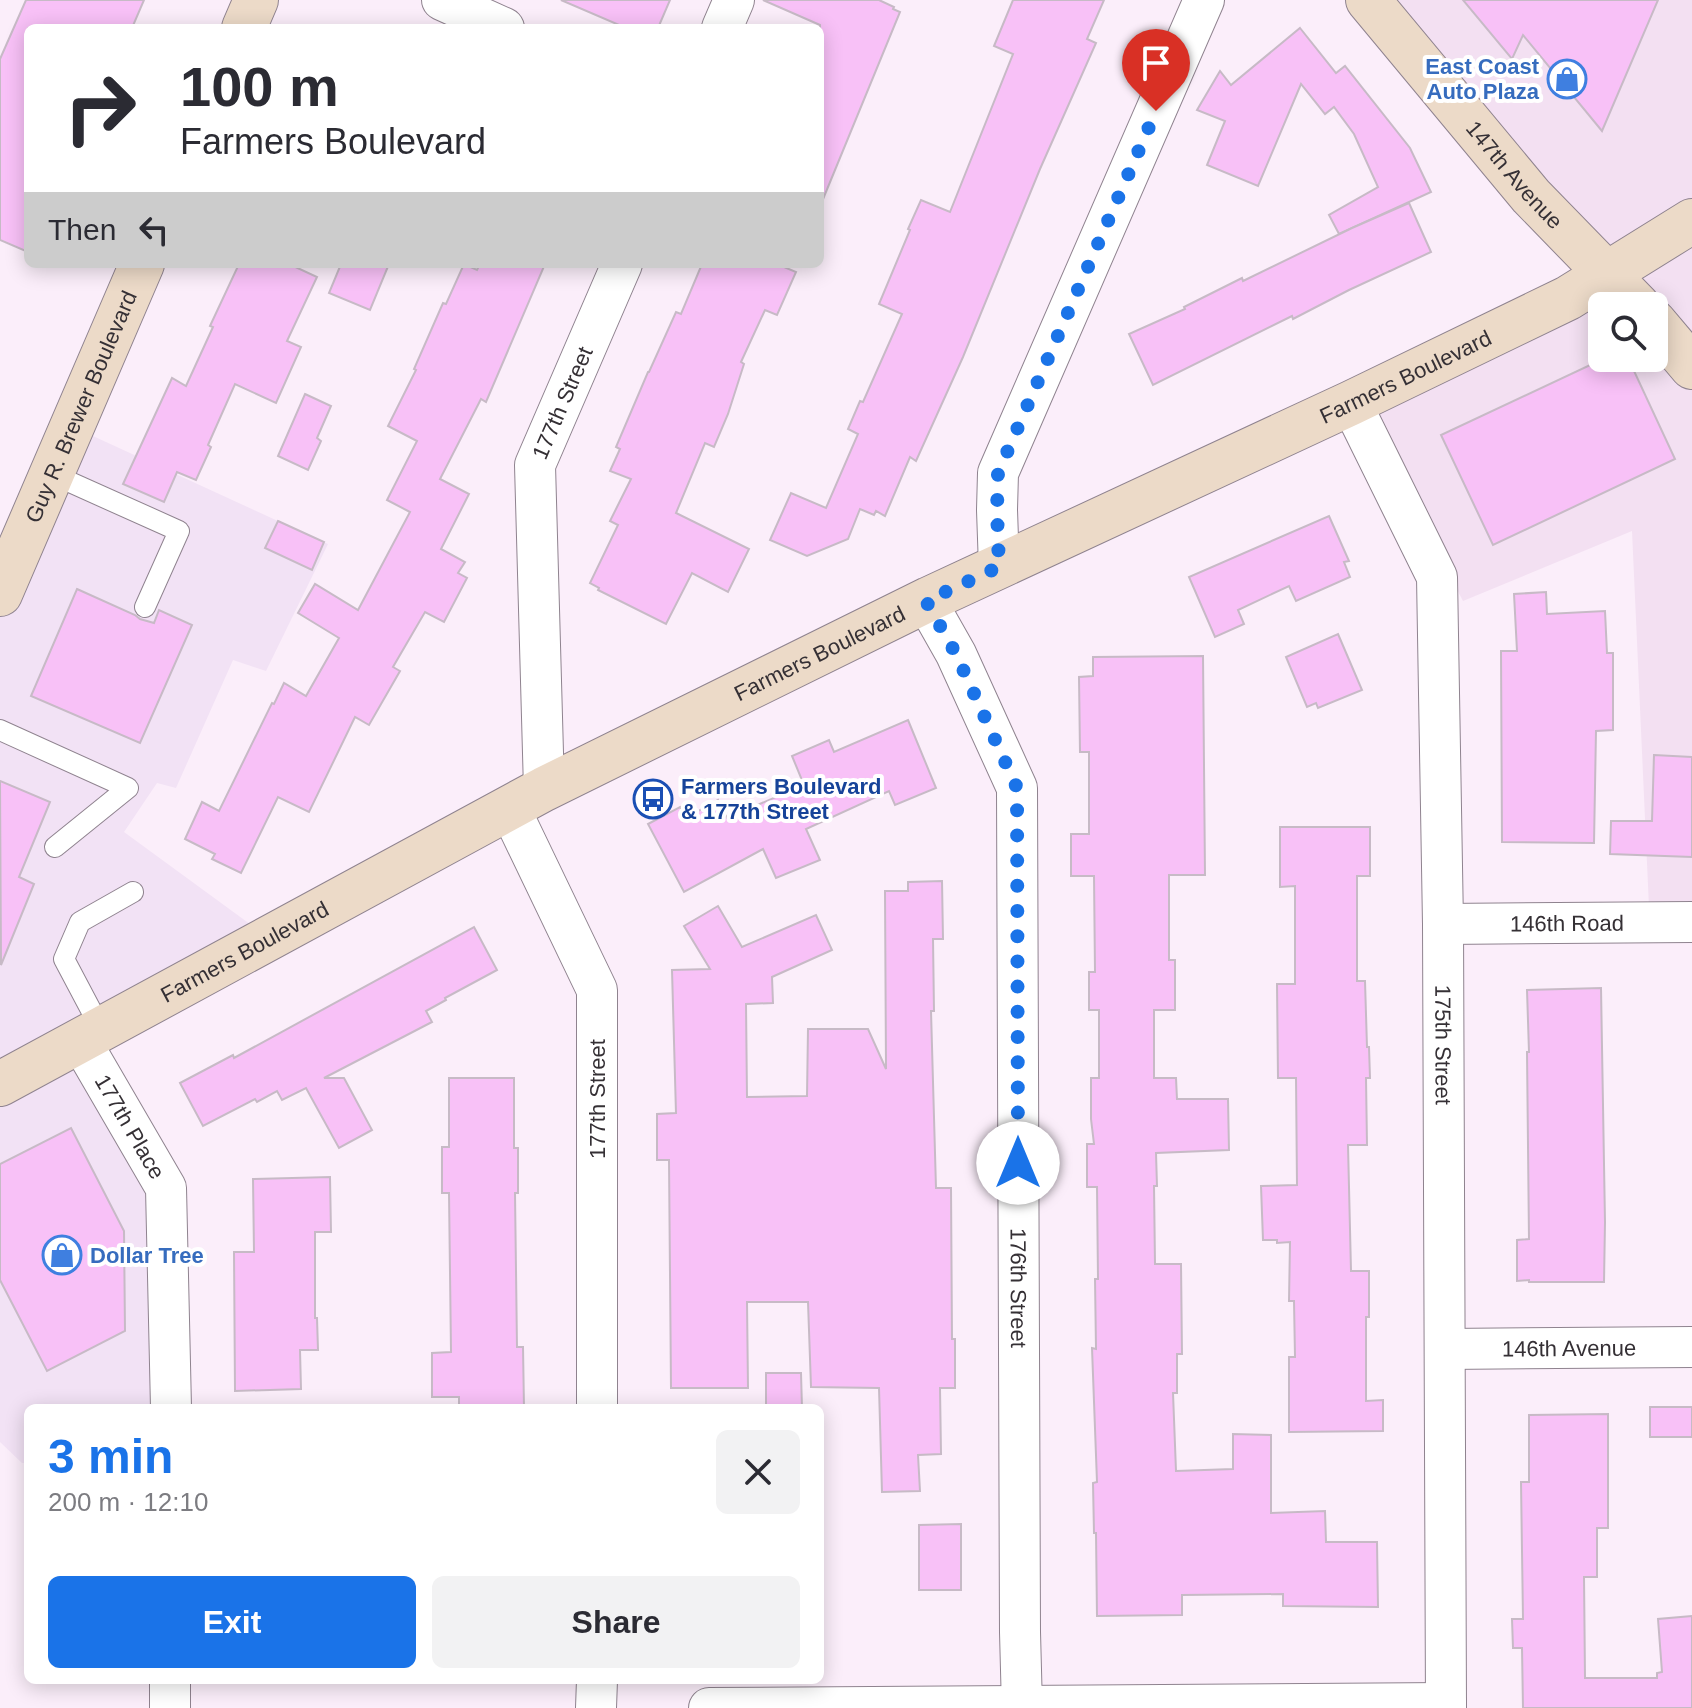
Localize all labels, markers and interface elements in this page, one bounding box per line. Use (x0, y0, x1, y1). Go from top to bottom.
pin (1122, 29, 1190, 111)
icon: arrive (1134, 41, 1178, 85)
place label: East Coast Auto Plaza (1425, 54, 1540, 104)
text: 100 m (180, 55, 339, 118)
icon: right (48, 56, 152, 160)
shop icon: East Coast Auto Plaza (1546, 58, 1588, 100)
street label: 147th Avenue (1461, 116, 1568, 234)
text: Farmers Boulevard (180, 121, 486, 162)
icon: left (132, 208, 176, 252)
text: Then (48, 213, 116, 246)
street label: Guy R. Brewer Boulevard (20, 287, 142, 526)
map controls (1588, 292, 1668, 372)
button: search (1588, 292, 1668, 372)
street label: Farmers Boulevard (1316, 325, 1495, 429)
street label: 177th Street (527, 343, 598, 463)
street label: Farmers Boulevard (730, 601, 909, 706)
place label: Farmers Boulevard & 177th Street (681, 774, 882, 824)
bus stop icon: Farmers Boulevard & 177th Street (632, 778, 674, 820)
street label: Farmers Boulevard (156, 896, 333, 1008)
street label: 146th Road (1510, 911, 1624, 936)
street label: 175th Street (1430, 985, 1456, 1105)
street label: 177th Street (585, 1039, 610, 1159)
street label: 177th Place (90, 1070, 170, 1183)
position arrow (976, 1121, 1060, 1205)
street label: 176th Street (1006, 1228, 1031, 1348)
shop icon: Dollar Tree (41, 1234, 83, 1276)
place label: Dollar Tree (90, 1243, 204, 1268)
street label: 146th Avenue (1502, 1335, 1636, 1362)
text: 3 min (48, 1430, 173, 1483)
button: close (716, 1430, 800, 1514)
text: 200 m · 12:10 (48, 1487, 208, 1517)
button: Exit (48, 1576, 416, 1668)
button: Share (432, 1576, 800, 1668)

